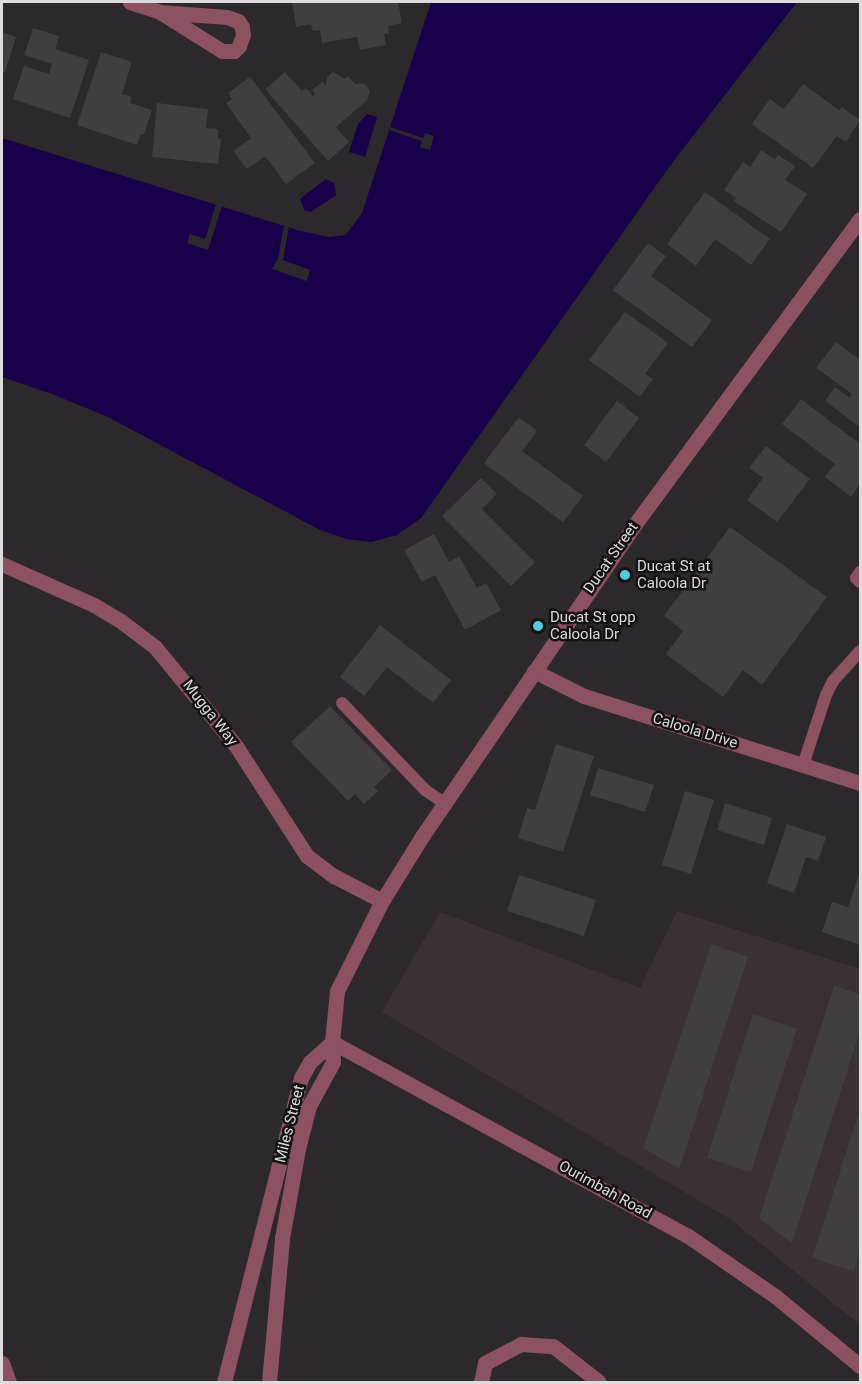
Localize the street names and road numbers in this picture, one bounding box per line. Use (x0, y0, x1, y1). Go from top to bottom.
street label: Ducat Street (580, 519, 642, 597)
street label: Mugga Way (179, 677, 241, 749)
street label: Caloola Drive (650, 710, 740, 752)
street label: Miles Street (272, 1083, 308, 1165)
street label: Ourimbah Road (555, 1157, 655, 1223)

